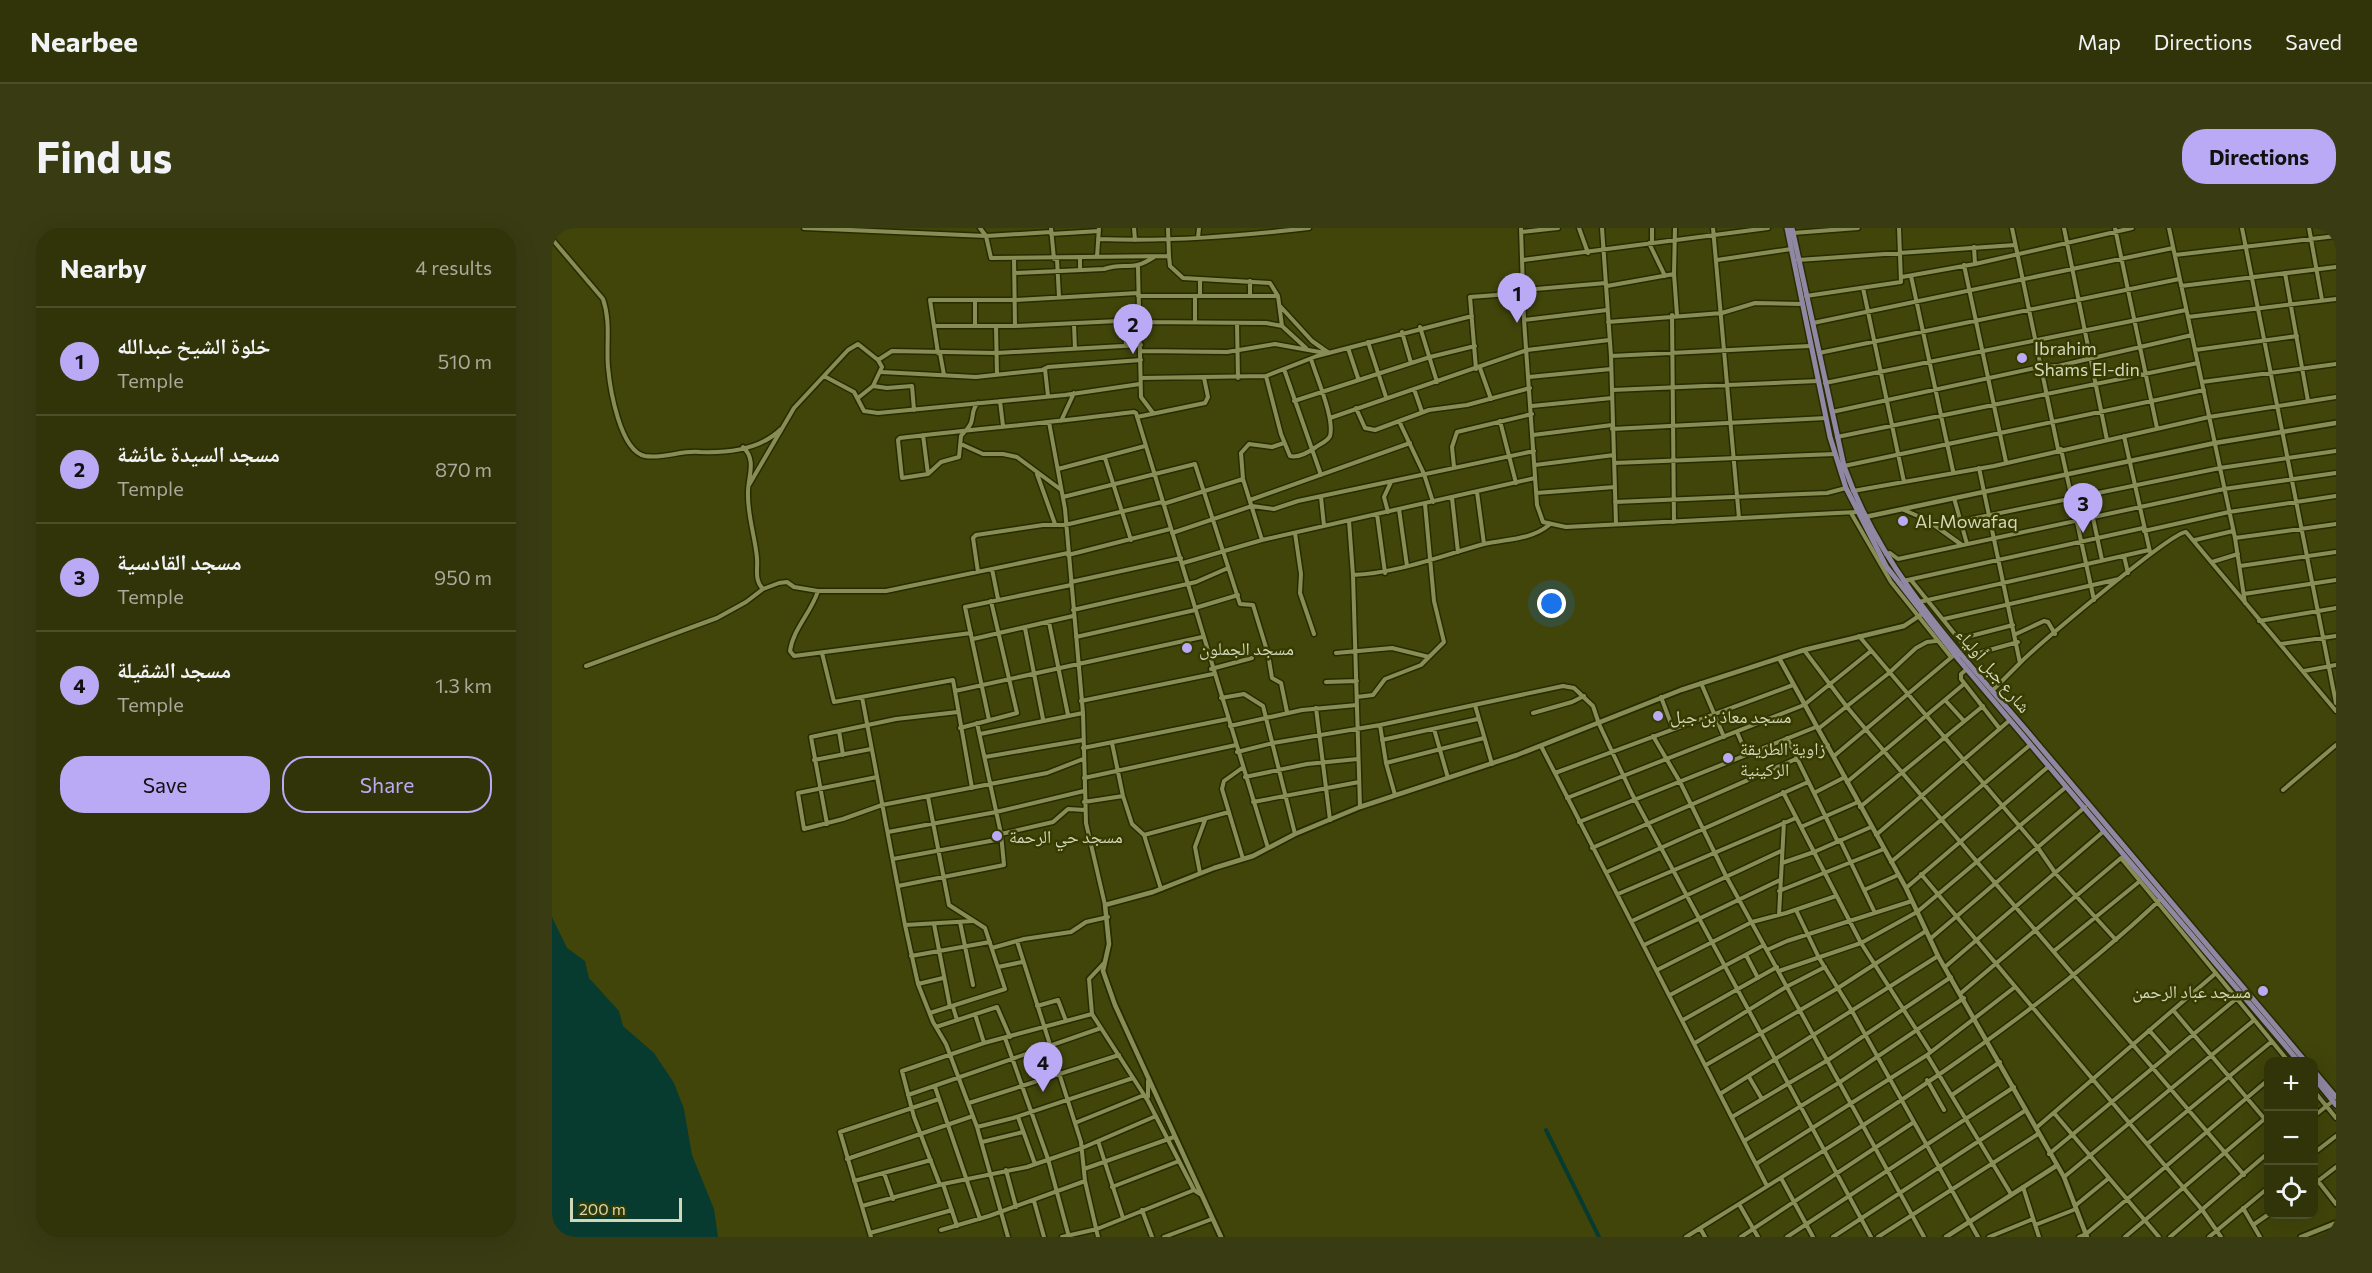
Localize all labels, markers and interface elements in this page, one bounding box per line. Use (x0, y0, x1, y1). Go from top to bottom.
text: Nearbee (30, 24, 138, 58)
text: Map (2078, 29, 2121, 54)
text: Directions (2154, 29, 2252, 54)
text: Saved (2285, 29, 2342, 54)
button: Directions (2182, 129, 2336, 184)
text: Find us (36, 130, 172, 182)
text: Nearby (60, 252, 147, 283)
text: 4 results (415, 255, 492, 279)
pin: 1 (1498, 274, 1536, 323)
pin: 2 (1114, 304, 1152, 354)
text: خلوة الشيخ عبدالله (117, 332, 271, 359)
place label: Ibrahim Shams El-din (2034, 337, 2140, 380)
text: 1 (75, 349, 84, 373)
text: 510 m (438, 349, 492, 373)
marker: Ibrahim Shams El-din (2015, 351, 2029, 365)
text: Temple (117, 368, 184, 392)
text: مسجد السيدة عائشة (117, 440, 280, 467)
text: 2 (74, 457, 85, 481)
text: 870 m (435, 457, 492, 481)
text: Temple (117, 476, 184, 500)
pin: 3 (2064, 484, 2102, 533)
place label: Al-Mowafaq (1915, 510, 2018, 532)
marker: Al-Mowafaq (1896, 514, 1910, 528)
text: مسجد القادسية (117, 548, 242, 575)
text: 3 (74, 565, 85, 589)
text: 950 m (434, 565, 492, 589)
text: Temple (117, 584, 184, 608)
your location (1537, 589, 1566, 618)
street label: شارع جبل أولياء (1951, 623, 2036, 718)
place label: مسجد الجملون (1199, 637, 1294, 660)
marker: مسجد الجملون (1180, 641, 1194, 655)
text: مسجد الشقيلة (117, 656, 231, 683)
text: 4 (73, 673, 86, 697)
text: 1.3 km (435, 673, 492, 697)
text: Temple (117, 692, 184, 716)
place label: مسجد معاذ بن جبل (1670, 705, 1792, 728)
marker: مسجد معاذ بن جبل (1651, 709, 1665, 723)
place label: زاوية الطريقة الركينية (1740, 737, 1825, 780)
marker: زاوية الطريقة الركينية (1721, 751, 1735, 765)
button: Save (60, 756, 270, 813)
button: Share (282, 756, 492, 813)
place label: مسجد حي الرحمة (1009, 825, 1123, 852)
marker: مسجد حي الرحمة (990, 829, 1004, 843)
place label: مسجد عباد الرحمن (2132, 980, 2251, 1003)
marker: مسجد عباد الرحمن (2256, 984, 2270, 998)
pin: 4 (1024, 1042, 1062, 1092)
map controls (2264, 1057, 2318, 1219)
button: + (2264, 1057, 2318, 1111)
button: − (2264, 1111, 2318, 1165)
button: locate (2264, 1165, 2318, 1219)
scale bar (570, 1195, 682, 1222)
text: 200 m (579, 1199, 626, 1218)

